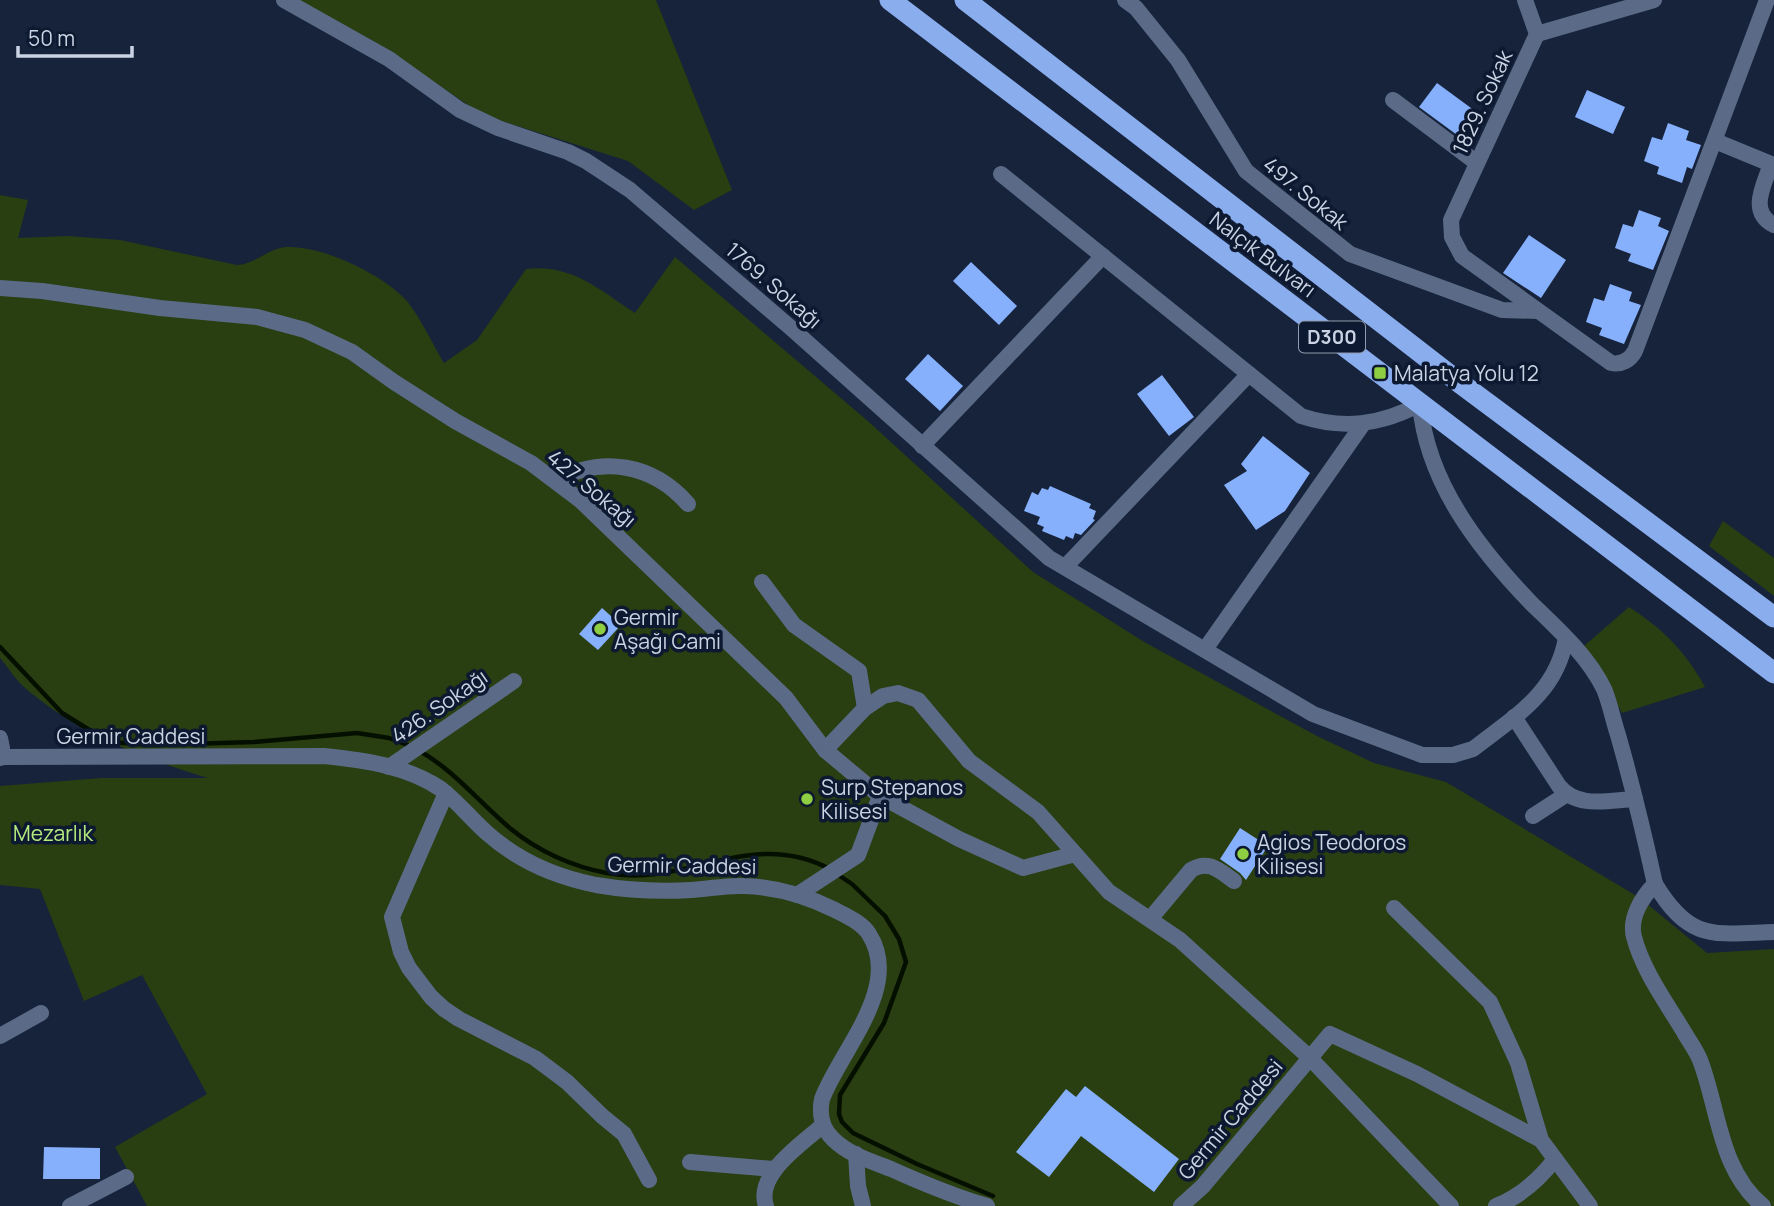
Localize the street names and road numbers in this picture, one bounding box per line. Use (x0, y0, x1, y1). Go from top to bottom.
street label: 1829. Sokak (1446, 45, 1519, 159)
street label: 497. Sokak (1258, 150, 1355, 236)
street label: Nalçık Bulvarı (1204, 205, 1322, 303)
street label: 1769. Sokağı (720, 236, 828, 334)
road number: D300 (1299, 322, 1365, 352)
street label: 427. Sokağı (542, 443, 642, 533)
street label: 426. Sokağı (385, 662, 493, 750)
street label: Germir Caddesi (57, 722, 205, 750)
street label: Germir Caddesi (607, 850, 757, 880)
street label: Germir Caddesi (1171, 1053, 1289, 1185)

